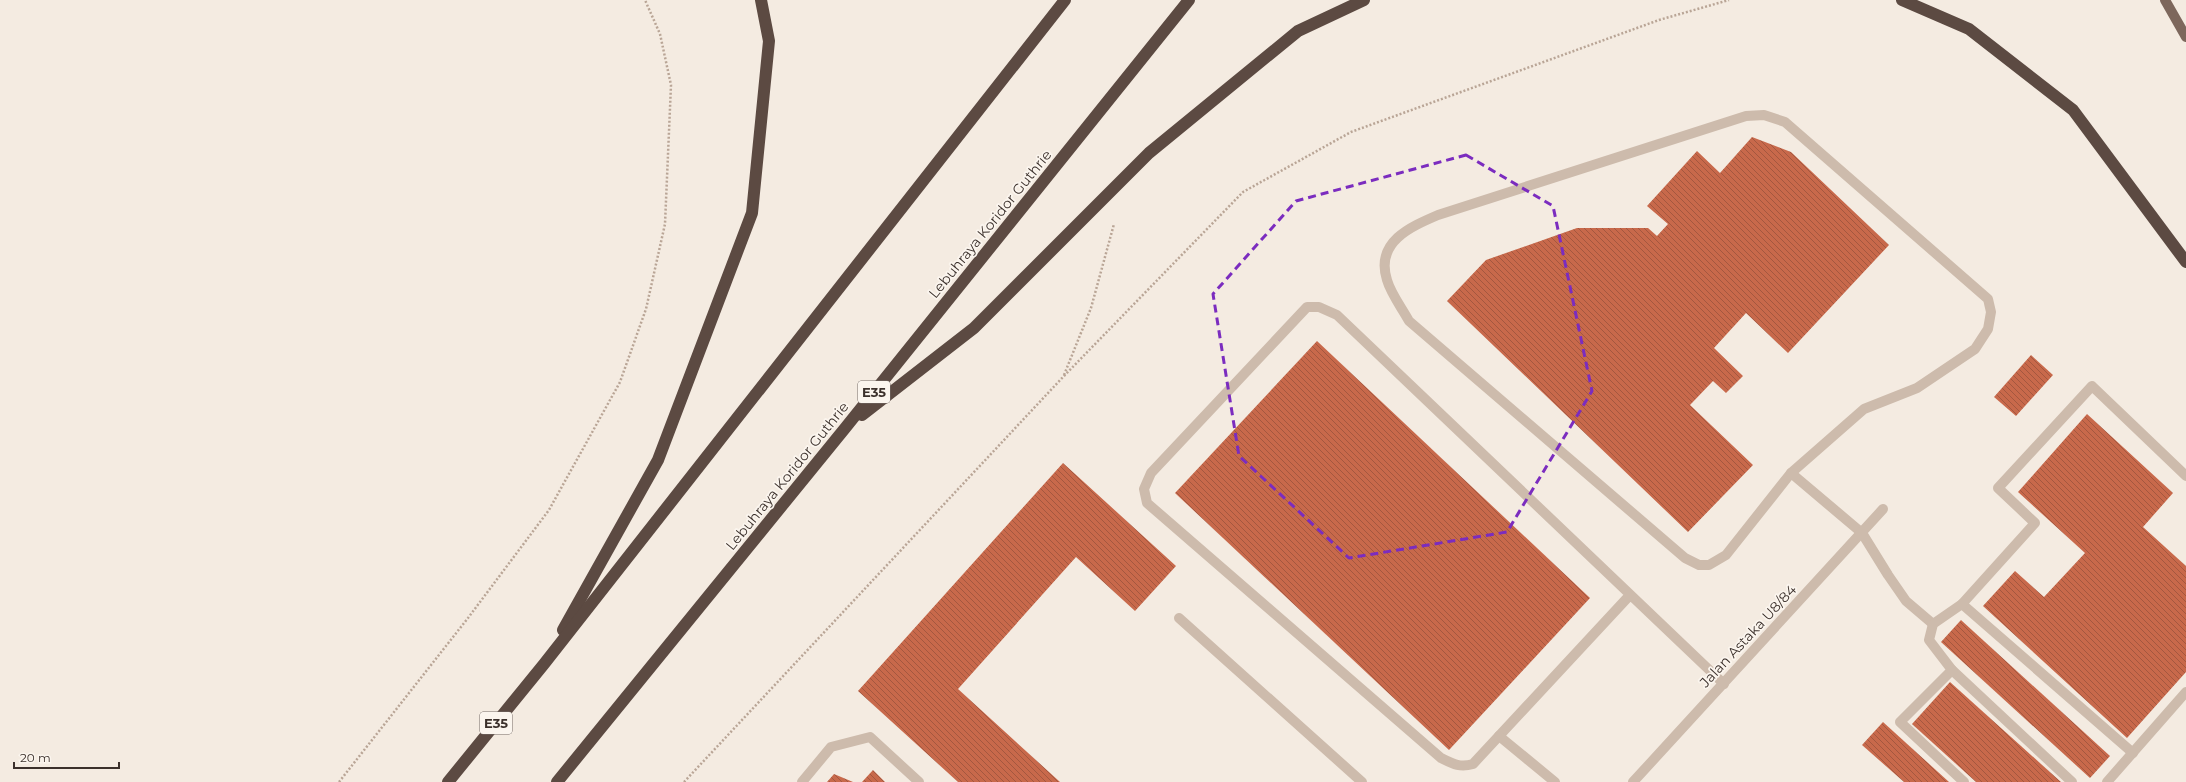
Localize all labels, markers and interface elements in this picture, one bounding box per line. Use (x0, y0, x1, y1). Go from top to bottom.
street label: Lebuhraya Koridor Guthrie (925, 146, 1055, 302)
road number: E35 (858, 381, 890, 403)
street label: Lebuhraya Koridor Guthrie (722, 398, 852, 554)
street label: Jalan Astaka U8/84 (1695, 580, 1801, 692)
road number: E35 (480, 712, 512, 734)
scale bar (14, 744, 119, 770)
text: 20 m (20, 750, 51, 765)

